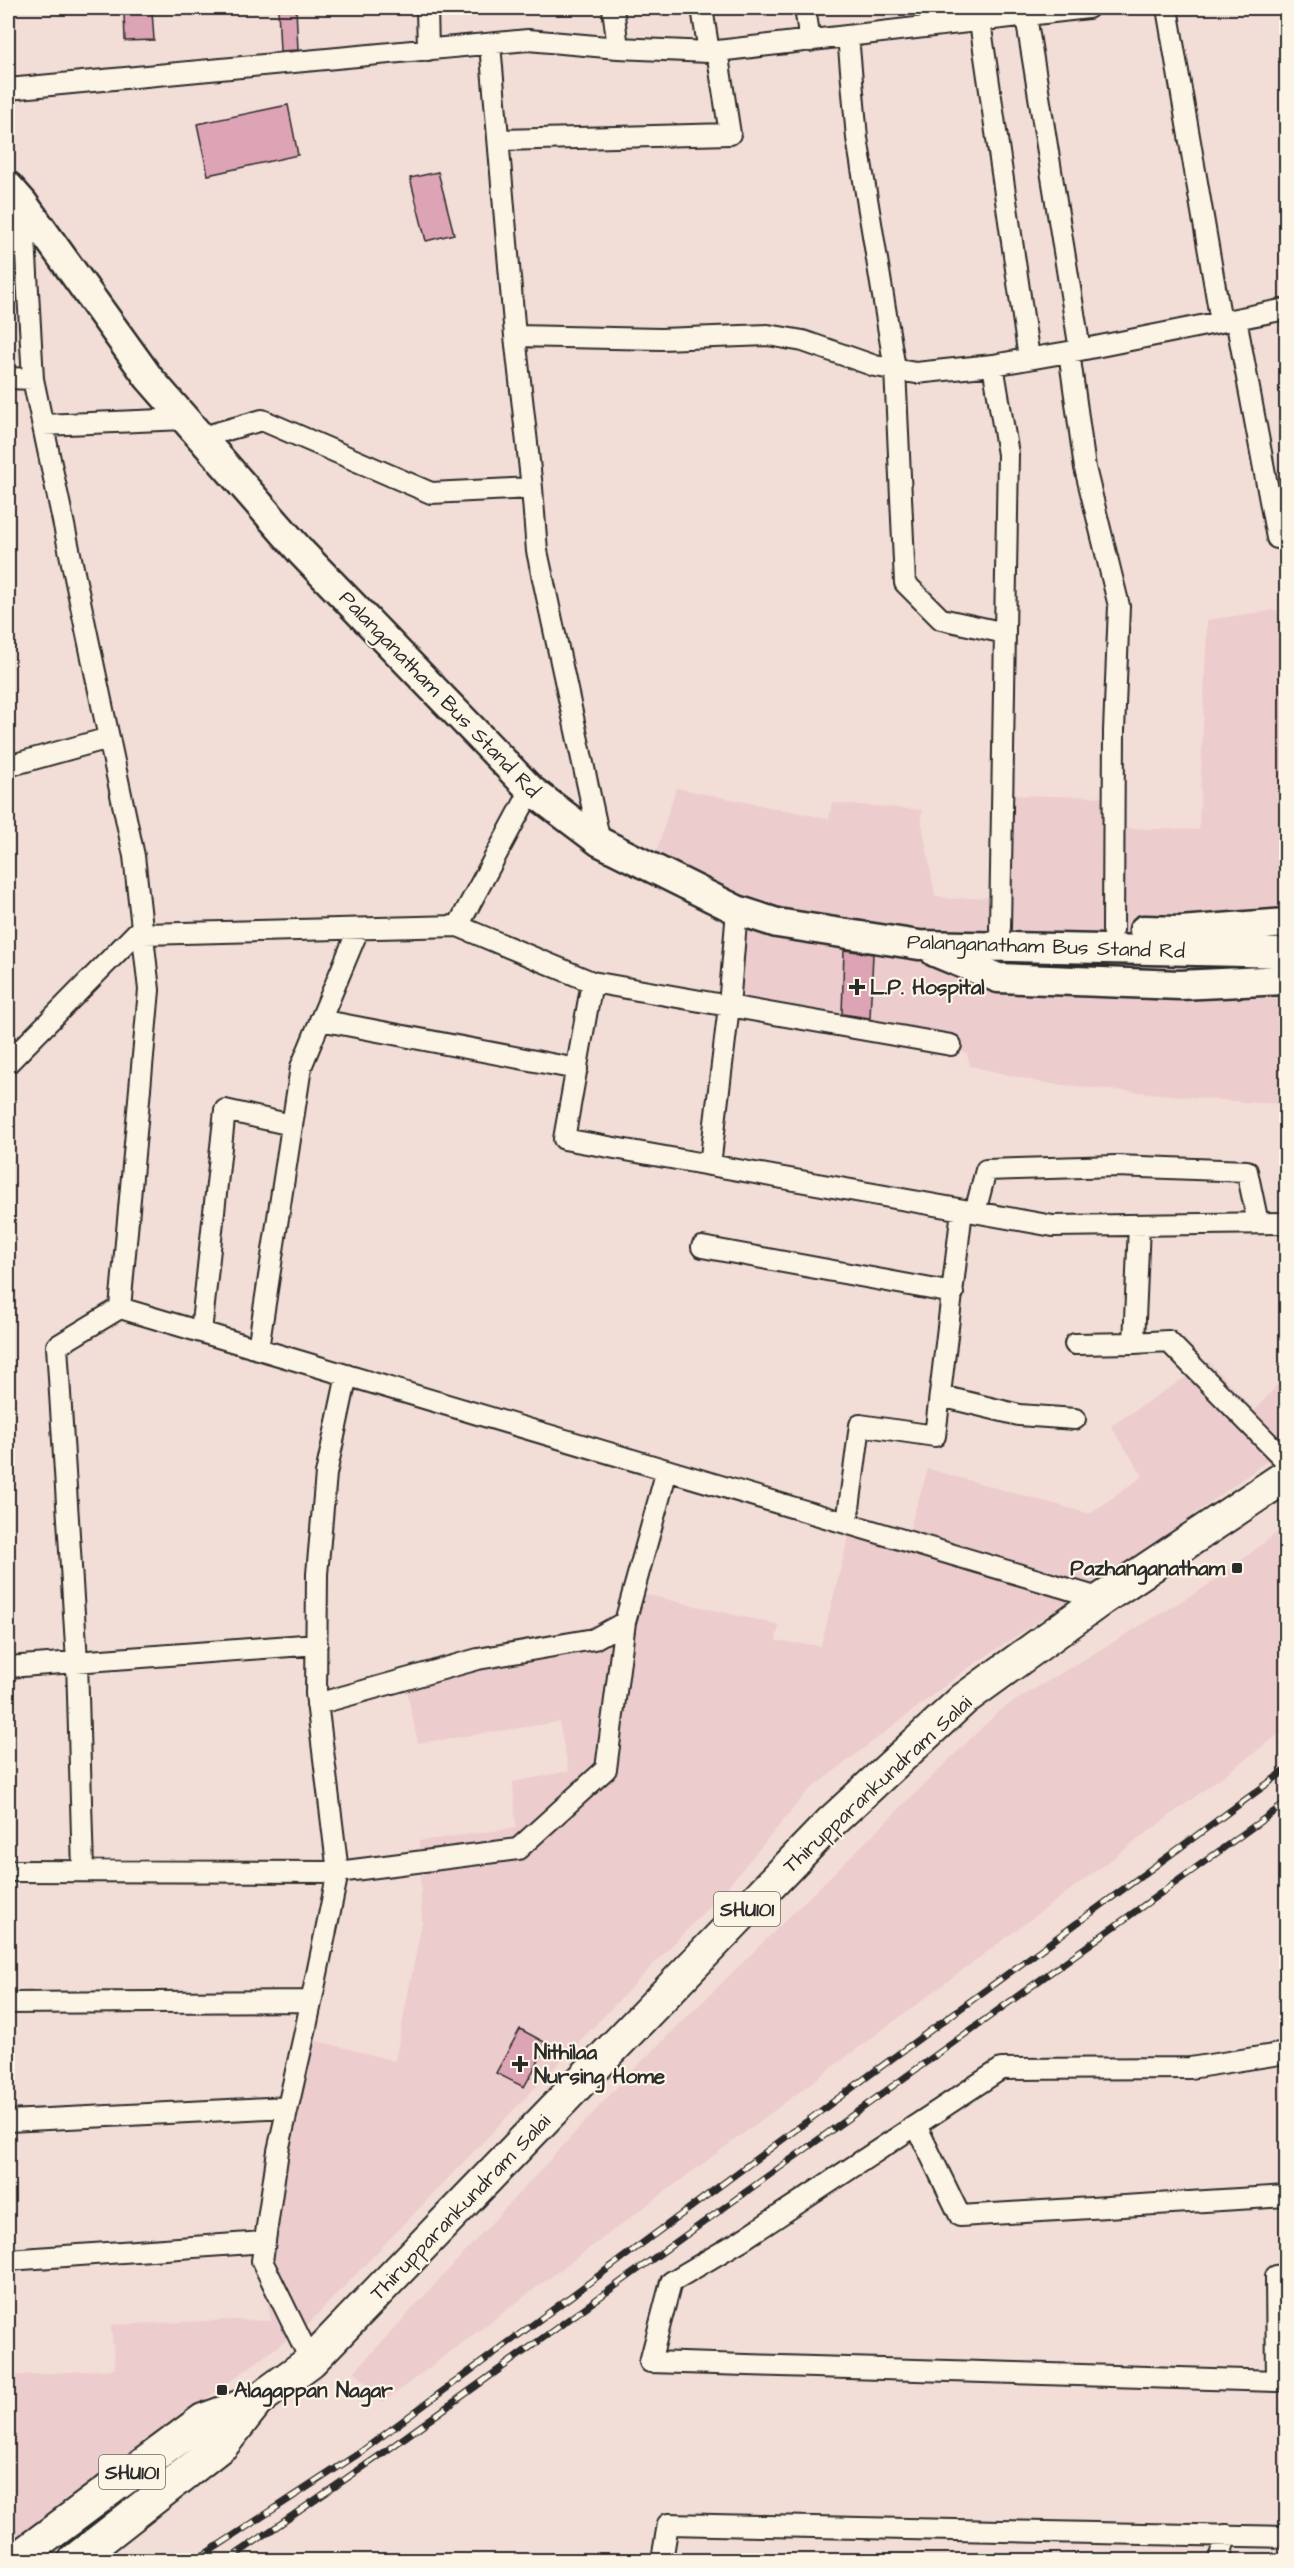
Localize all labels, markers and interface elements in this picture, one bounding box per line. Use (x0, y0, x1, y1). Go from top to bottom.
street label: Palanganatham Bus Stand Rd (331, 584, 547, 806)
street label: Palanganatham Bus Stand Rd (906, 927, 1186, 968)
place label: L.P. Hospital (870, 973, 985, 1003)
marker: L.P. Hospital (848, 978, 866, 996)
place label: Pazhanganatham (1070, 1554, 1226, 1585)
marker: Pazhanganatham (1230, 1561, 1244, 1575)
street label: Thirupparankundram Salai (776, 1689, 979, 1881)
road number: SHU101 (714, 1892, 780, 1926)
place label: Nithilaa Nursing Home (534, 2038, 666, 2093)
marker: Nithilaa Nursing Home (511, 2055, 529, 2073)
street label: Thirupparankundram Salai (363, 2108, 558, 2308)
place label: Alagappan Nagar (234, 2376, 393, 2407)
marker: Alagappan Nagar (215, 2383, 229, 2397)
road number: SHU101 (99, 2455, 165, 2489)

